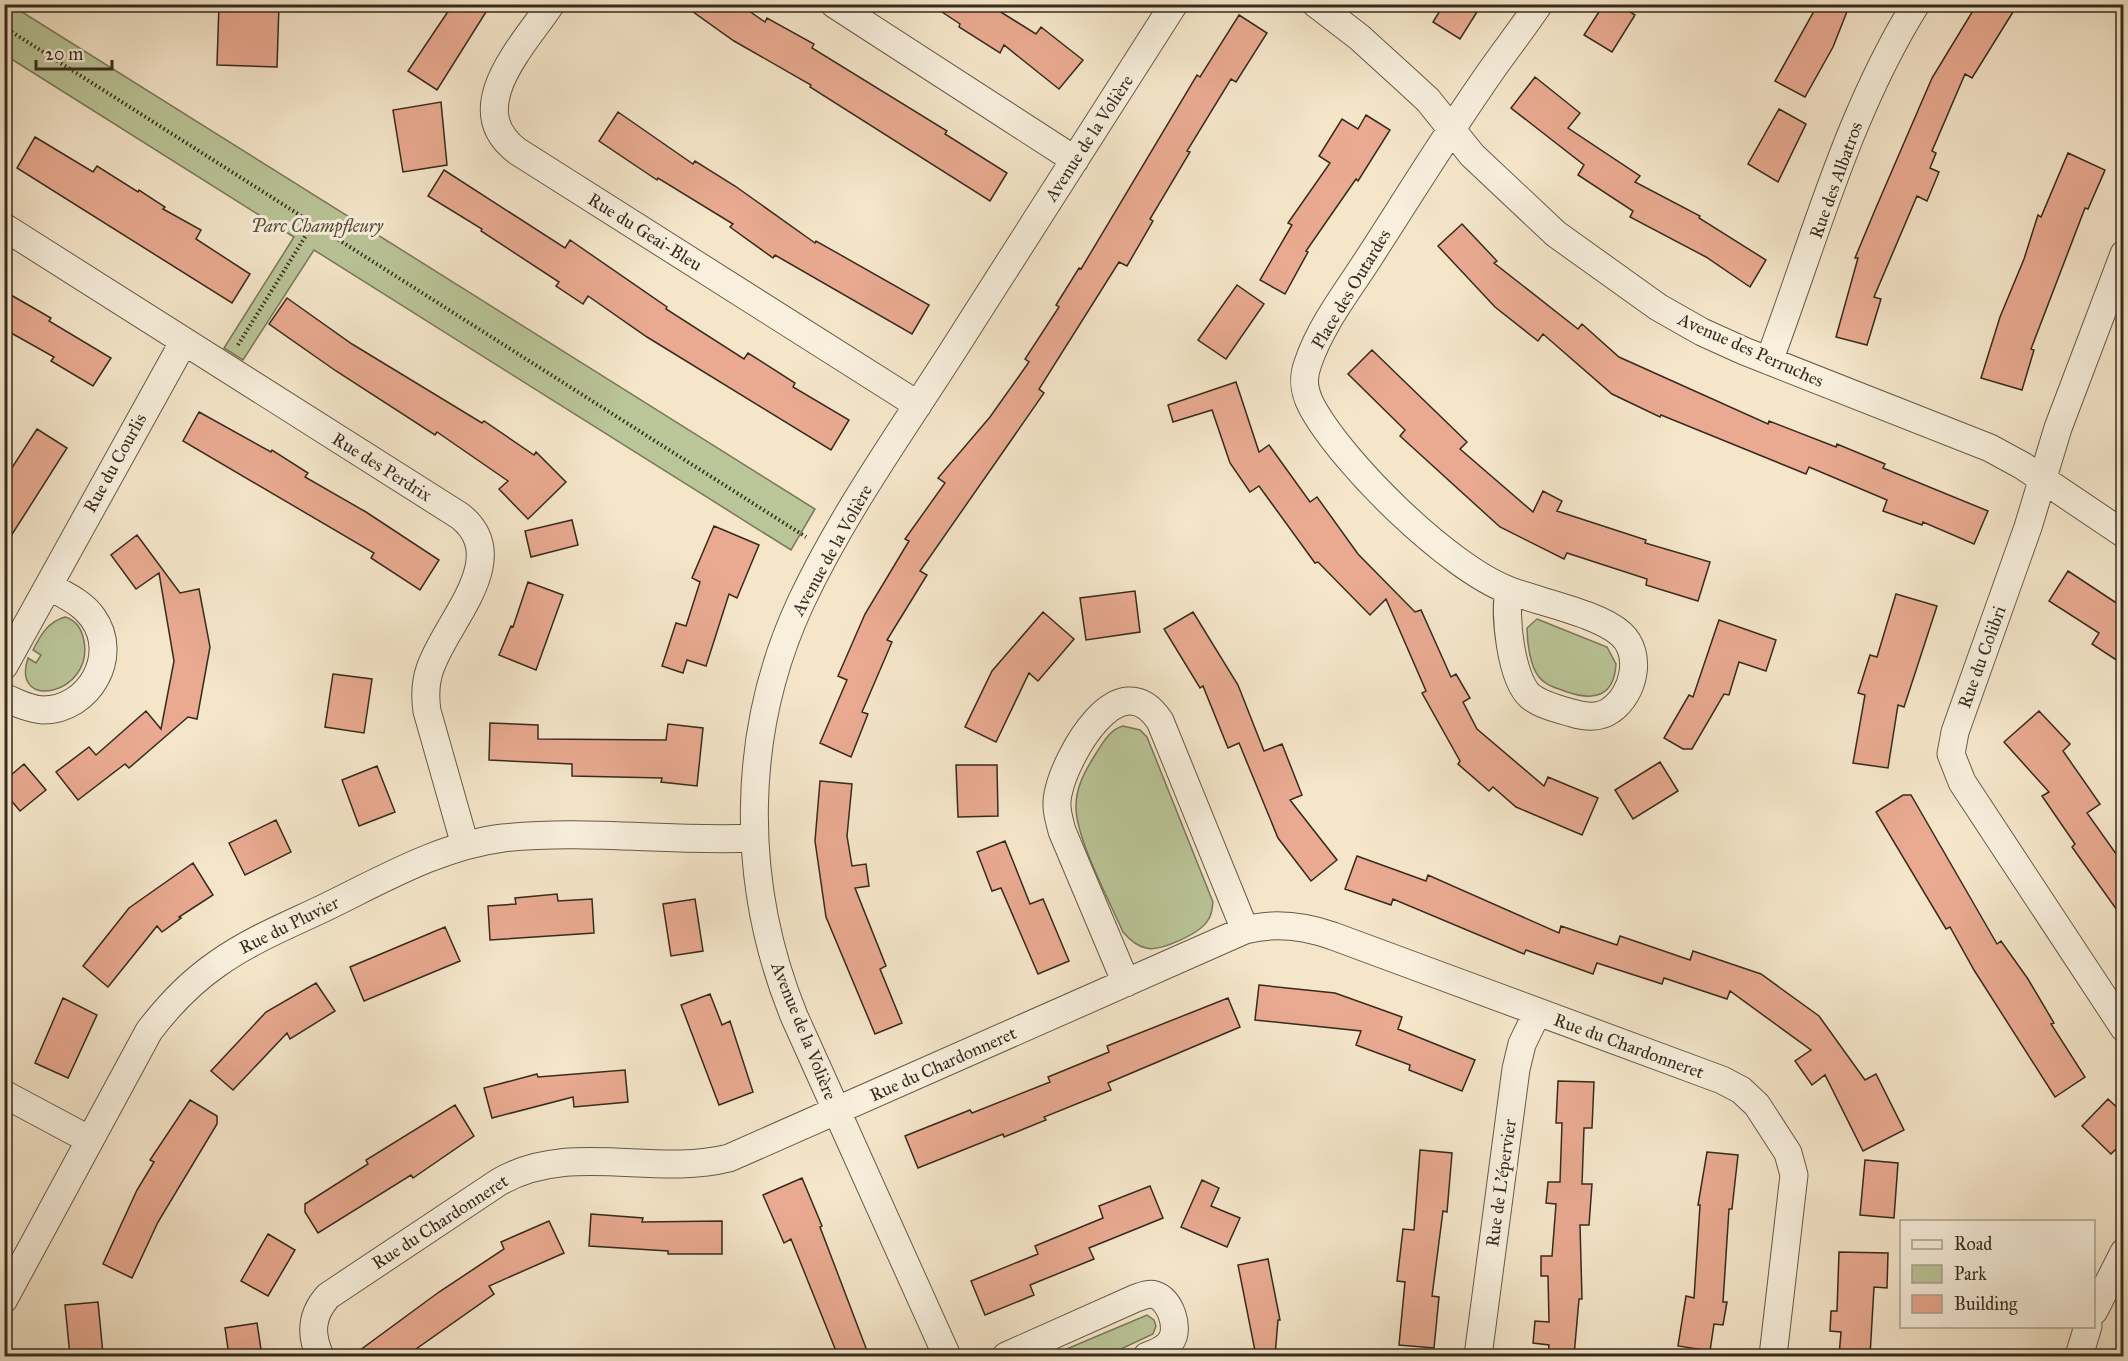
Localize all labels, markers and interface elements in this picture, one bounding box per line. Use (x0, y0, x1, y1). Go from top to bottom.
scale bar (36, 33, 112, 71)
text: 20 m (45, 43, 83, 65)
street label: Avenue de la Volière (1039, 71, 1138, 206)
street label: Rue des Albatros (1805, 119, 1867, 241)
street label: Rue du Geai-Bleu (584, 188, 706, 276)
park label: Parc Champfleury (251, 215, 384, 238)
street label: Place des Outardes (1307, 225, 1395, 353)
street label: Avenue des Perruches (1674, 308, 1827, 392)
street label: Rue du Courlis (79, 410, 151, 516)
street label: Rue des Perdrix (328, 428, 436, 506)
street label: Avenue de la Volière (786, 481, 877, 620)
street label: Rue du Colibri (1953, 603, 2011, 711)
street label: Rue du Pluvier (235, 891, 343, 959)
street label: Avenue de la Volière (766, 958, 842, 1103)
street label: Rue du Chardonneret (1551, 1009, 1708, 1084)
street label: Rue du Chardonneret (866, 1022, 1020, 1106)
street label: Rue de L'épervier (1481, 1117, 1521, 1248)
street label: Rue du Chardonneret (368, 1169, 513, 1274)
legend (1900, 1220, 2095, 1328)
text: Road (1954, 1233, 1992, 1255)
text: Park (1954, 1263, 1987, 1285)
text: Building (1954, 1293, 2018, 1316)

